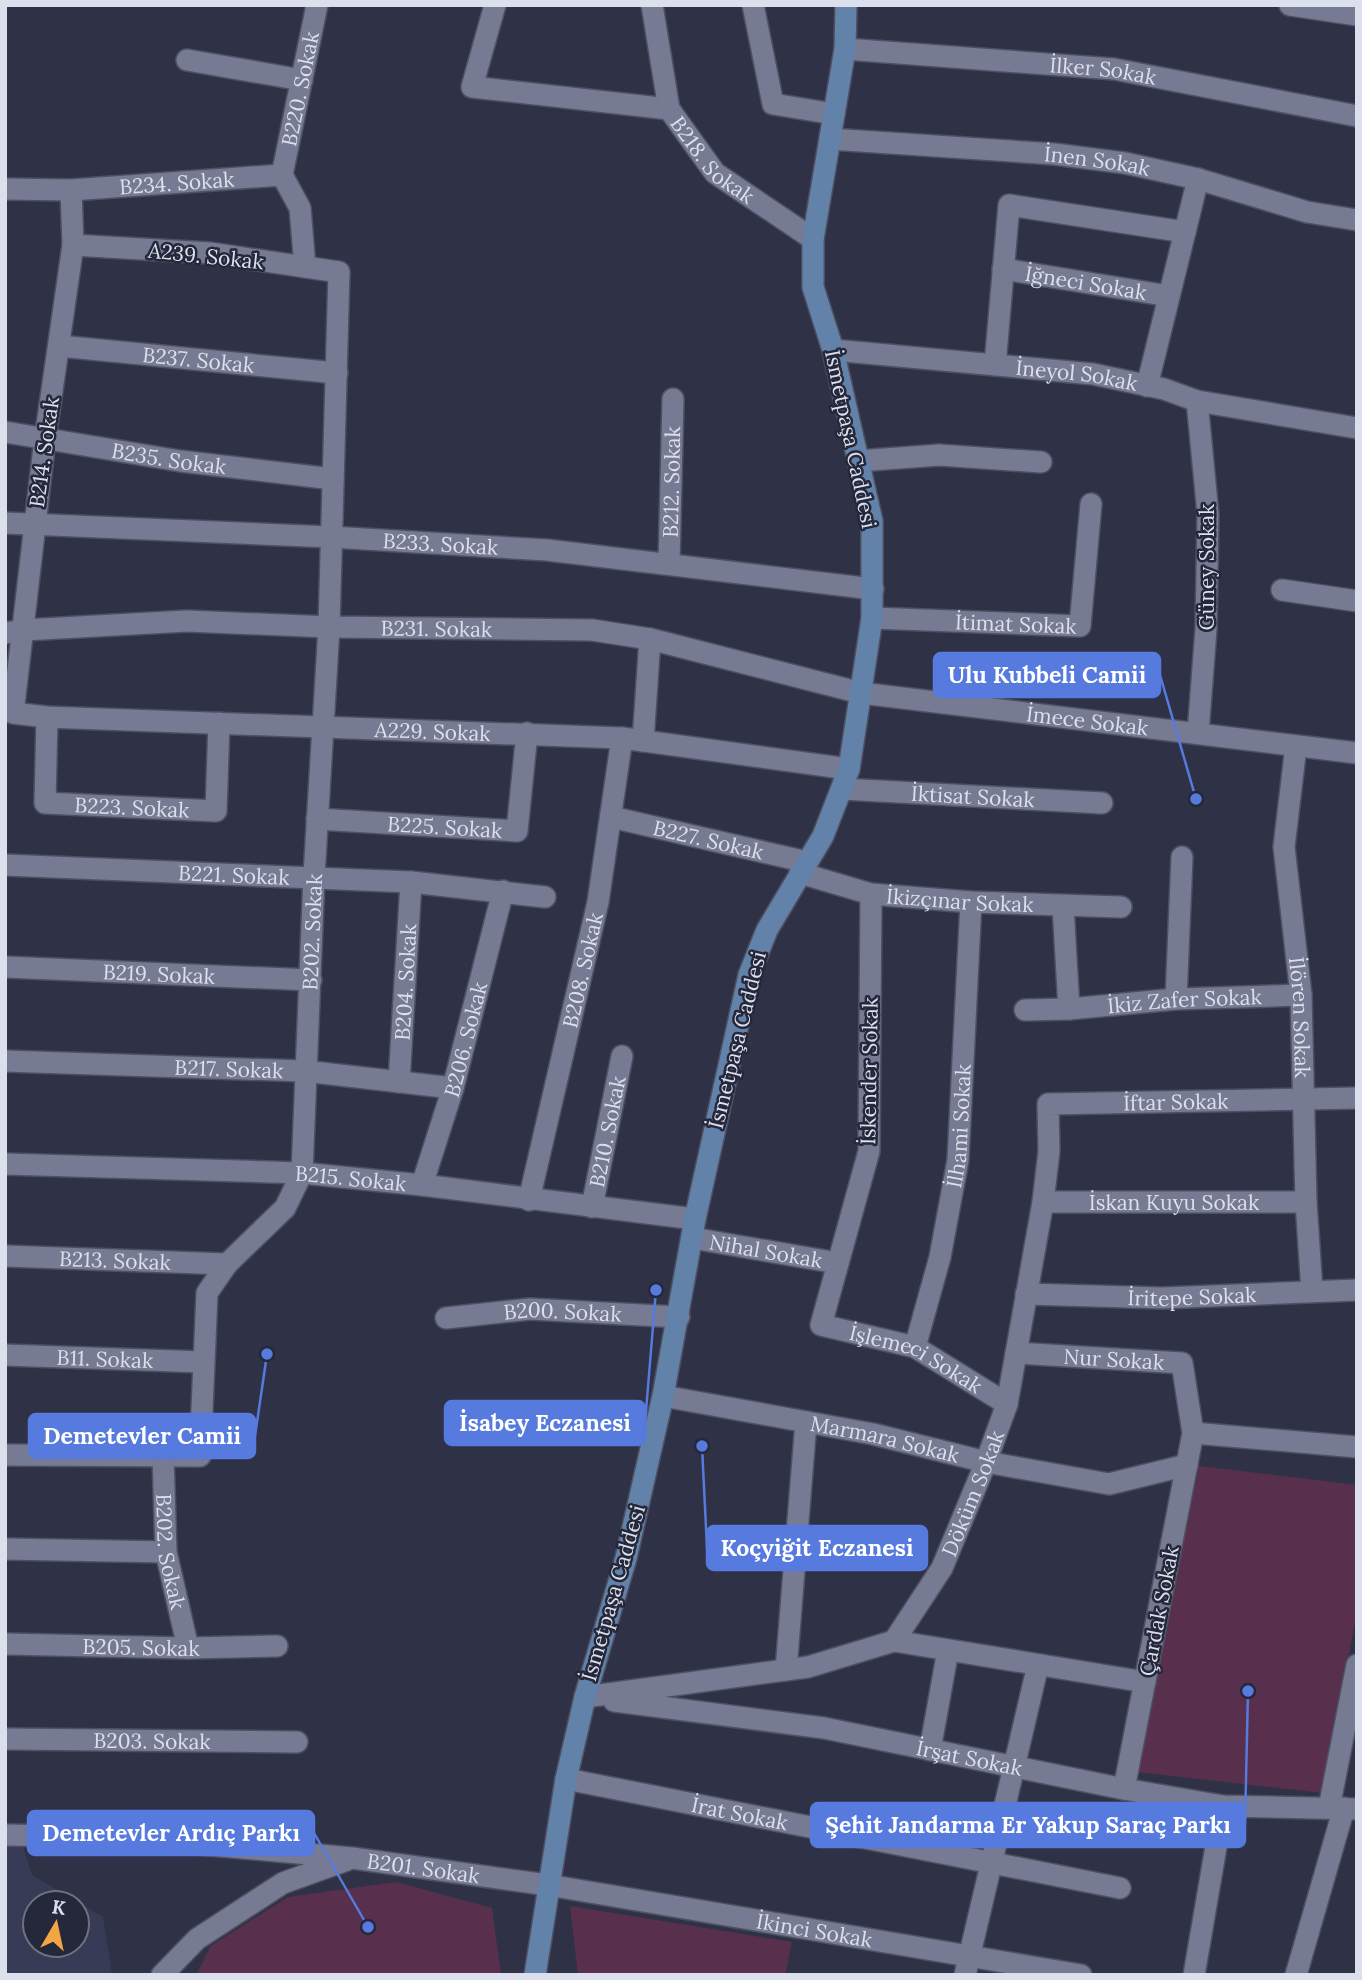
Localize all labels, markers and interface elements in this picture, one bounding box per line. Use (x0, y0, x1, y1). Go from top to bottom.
street label: B220. Sokak (275, 28, 325, 149)
street label: İlker Sokak (1049, 51, 1160, 91)
street label: B218. Sokak (665, 110, 760, 210)
street label: İnen Sokak (1043, 140, 1153, 182)
street label: B234. Sokak (118, 165, 236, 200)
street label: A239. Sokak (146, 236, 266, 276)
street label: İğneci Sokak (1023, 259, 1149, 306)
street label: B237. Sokak (141, 341, 256, 378)
street label: İsmetpaşa Caddesi (819, 347, 883, 531)
street label: İneyol Sokak (1014, 353, 1141, 397)
street label: B214. Sokak (23, 394, 65, 509)
street label: B212. Sokak (656, 425, 686, 538)
street label: B235. Sokak (110, 436, 228, 480)
street label: Güney Sokak (1193, 503, 1220, 630)
street label: B233. Sokak (382, 527, 500, 561)
street label: İtimat Sokak (955, 608, 1078, 639)
street label: B231. Sokak (380, 614, 493, 642)
callout: Ulu Kubbeli Camii (934, 653, 1160, 697)
text: Ulu Kubbeli Camii (948, 660, 1146, 689)
street label: İmece Sokak (1025, 700, 1150, 741)
street label: A229. Sokak (373, 715, 492, 747)
street label: İktisat Sokak (910, 779, 1036, 813)
street label: B223. Sokak (74, 791, 191, 823)
street label: B225. Sokak (386, 810, 504, 844)
street label: B227. Sokak (651, 814, 767, 865)
street label: B221. Sokak (177, 859, 291, 890)
street label: B202. Sokak (296, 872, 328, 991)
street label: İkizçınar Sokak (885, 882, 1035, 918)
street label: B208. Sokak (556, 909, 609, 1030)
street label: B204. Sokak (388, 922, 422, 1041)
street label: İsmetpaşa Caddesi (702, 948, 772, 1131)
street label: İlören Sokak (1283, 955, 1317, 1079)
street label: B219. Sokak (102, 958, 216, 989)
street label: B206. Sokak (437, 978, 493, 1100)
street label: İkiz Zafer Sokak (1106, 983, 1263, 1019)
street label: İskender Sokak (854, 996, 884, 1145)
street label: B217. Sokak (174, 1053, 285, 1084)
street label: İlhami Sokak (940, 1063, 976, 1190)
street label: B210. Sokak (583, 1073, 631, 1190)
street label: İftar Sokak (1123, 1087, 1229, 1116)
street label: B215. Sokak (295, 1159, 408, 1197)
street label: İskan Kuyu Sokak (1089, 1189, 1260, 1216)
street label: Nihal Sokak (707, 1228, 825, 1274)
street label: B213. Sokak (58, 1244, 172, 1275)
street label: İritepe Sokak (1127, 1281, 1258, 1312)
street label: B200. Sokak (502, 1295, 623, 1327)
street label: İşlemeci Sokak (847, 1319, 988, 1399)
street label: Nur Sokak (1063, 1342, 1166, 1375)
street label: B11. Sokak (56, 1343, 154, 1374)
callout: İsabey Eczanesi (445, 1401, 645, 1445)
text: İsabey Eczanesi (459, 1408, 631, 1437)
street label: Marmara Sokak (808, 1409, 963, 1469)
callout: Demetevler Camii (29, 1414, 255, 1458)
text: Demetevler Camii (43, 1421, 241, 1450)
street label: Döküm Sokak (935, 1426, 1010, 1560)
street label: B202. Sokak (151, 1493, 192, 1613)
street label: İsmetpaşa Caddesi (575, 1502, 651, 1684)
callout: Koçyiğit Eczanesi (707, 1526, 927, 1570)
text: Koçyiğit Eczanesi (721, 1533, 913, 1562)
street label: Çardak Sokak (1133, 1543, 1185, 1678)
street label: B205. Sokak (82, 1632, 201, 1662)
street label: B203. Sokak (93, 1726, 212, 1755)
street label: İrşat Sokak (914, 1734, 1025, 1782)
street label: İrat Sokak (689, 1790, 791, 1836)
callout: Şehit Jandarma Er Yakup Saraç Parkı (811, 1803, 1245, 1847)
text: Şehit Jandarma Er Yakup Saraç Parkı (825, 1810, 1231, 1839)
callout: Demetevler Ardıç Parkı (28, 1811, 314, 1855)
text: Demetevler Ardıç Parkı (42, 1818, 300, 1847)
street label: B201. Sokak (365, 1847, 482, 1889)
north arrow (21, 1889, 91, 1959)
text: K (50, 1894, 68, 1920)
street label: İkinci Sokak (754, 1907, 875, 1953)

